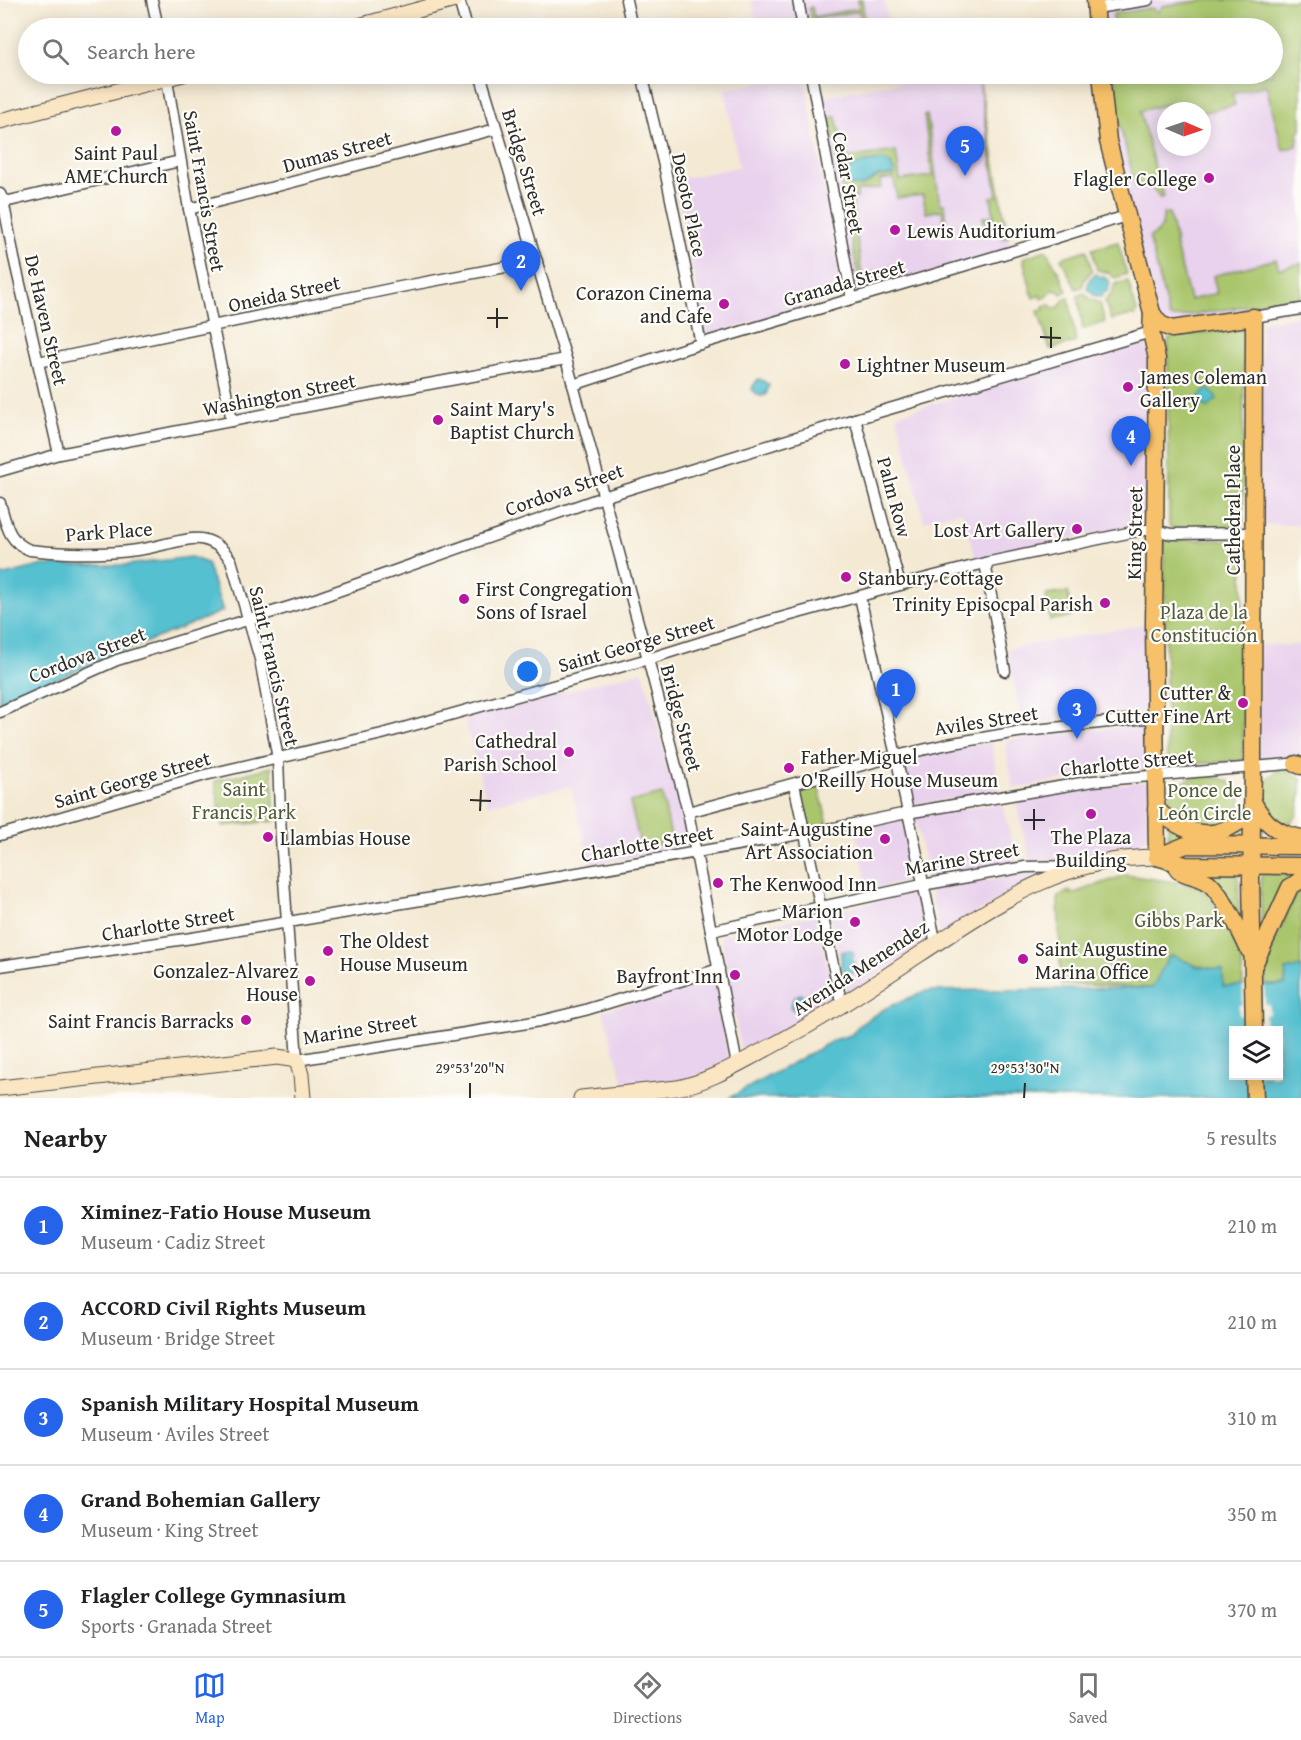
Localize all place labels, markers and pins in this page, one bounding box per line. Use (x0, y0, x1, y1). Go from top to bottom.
marker: Saint Paul AME Church (109, 124, 123, 138)
pin: 5 (946, 126, 984, 176)
place label: Saint Paul AME Church (64, 138, 168, 190)
place label: Flagler College (1074, 164, 1197, 193)
marker: Flagler College (1202, 171, 1216, 185)
place label: Lewis Auditorium (907, 216, 1056, 245)
marker: Lewis Auditorium (888, 223, 902, 237)
pin: 2 (502, 242, 540, 291)
place label: Corazon Cinema and Cafe (576, 278, 713, 330)
marker: Corazon Cinema and Cafe (717, 297, 731, 311)
place label: Lightner Museum (857, 350, 1006, 379)
marker: Lightner Museum (838, 357, 852, 371)
place label: James Coleman Gallery (1137, 362, 1267, 414)
marker: James Coleman Gallery (1121, 380, 1135, 394)
place label: Saint Mary's Baptist Church (450, 394, 574, 446)
marker: Saint Mary's Baptist Church (431, 413, 445, 427)
pin: 4 (1112, 416, 1150, 466)
place label: Lost Art Gallery (934, 515, 1065, 544)
marker: Lost Art Gallery (1070, 522, 1084, 536)
place label: Stanbury Cottage (858, 563, 1003, 592)
marker: Stanbury Cottage (839, 570, 853, 584)
place label: First Congregation Sons of Israel (476, 574, 632, 626)
place label: Trinity Episocpal Parish (893, 589, 1093, 618)
marker: First Congregation Sons of Israel (457, 592, 471, 606)
marker: Trinity Episocpal Parish (1098, 596, 1112, 610)
pin: 1 (876, 670, 916, 719)
place label: Cutter & Cutter Fine Art (1105, 678, 1231, 730)
pin: 3 (1058, 690, 1096, 739)
marker: Cutter & Cutter Fine Art (1236, 696, 1250, 710)
place label: Cathedral Parish School (444, 726, 557, 778)
place label: Father Miguel O'Reilly House Museum (801, 742, 999, 794)
marker: Cathedral Parish School (562, 745, 576, 759)
marker: Father Miguel O'Reilly House Museum (782, 761, 796, 775)
marker: The Plaza Building (1084, 807, 1098, 821)
place label: Saint Augustine Art Association (741, 814, 873, 866)
place label: The Plaza Building (1051, 822, 1132, 874)
place label: Llambias House (280, 823, 411, 852)
marker: Llambias House (261, 830, 275, 844)
marker: Saint Augustine Art Association (878, 832, 892, 846)
place label: The Kenwood Inn (730, 869, 877, 898)
marker: The Kenwood Inn (711, 876, 725, 890)
place label: Marion Motor Lodge (737, 896, 843, 948)
marker: Marion Motor Lodge (848, 915, 862, 929)
place label: The Oldest House Museum (340, 926, 468, 978)
place label: Saint Augustine Marina Office (1035, 934, 1167, 986)
marker: The Oldest House Museum (321, 944, 335, 958)
marker: Saint Augustine Marina Office (1016, 952, 1030, 966)
place label: Gonzalez-Alvarez House (153, 956, 298, 1008)
place label: Bayfront Inn (616, 961, 723, 990)
marker: Bayfront Inn (728, 968, 742, 982)
marker: Gonzalez-Alvarez House (303, 974, 317, 988)
place label: Saint Francis Barracks (48, 1006, 234, 1035)
marker: Saint Francis Barracks (239, 1013, 253, 1027)

